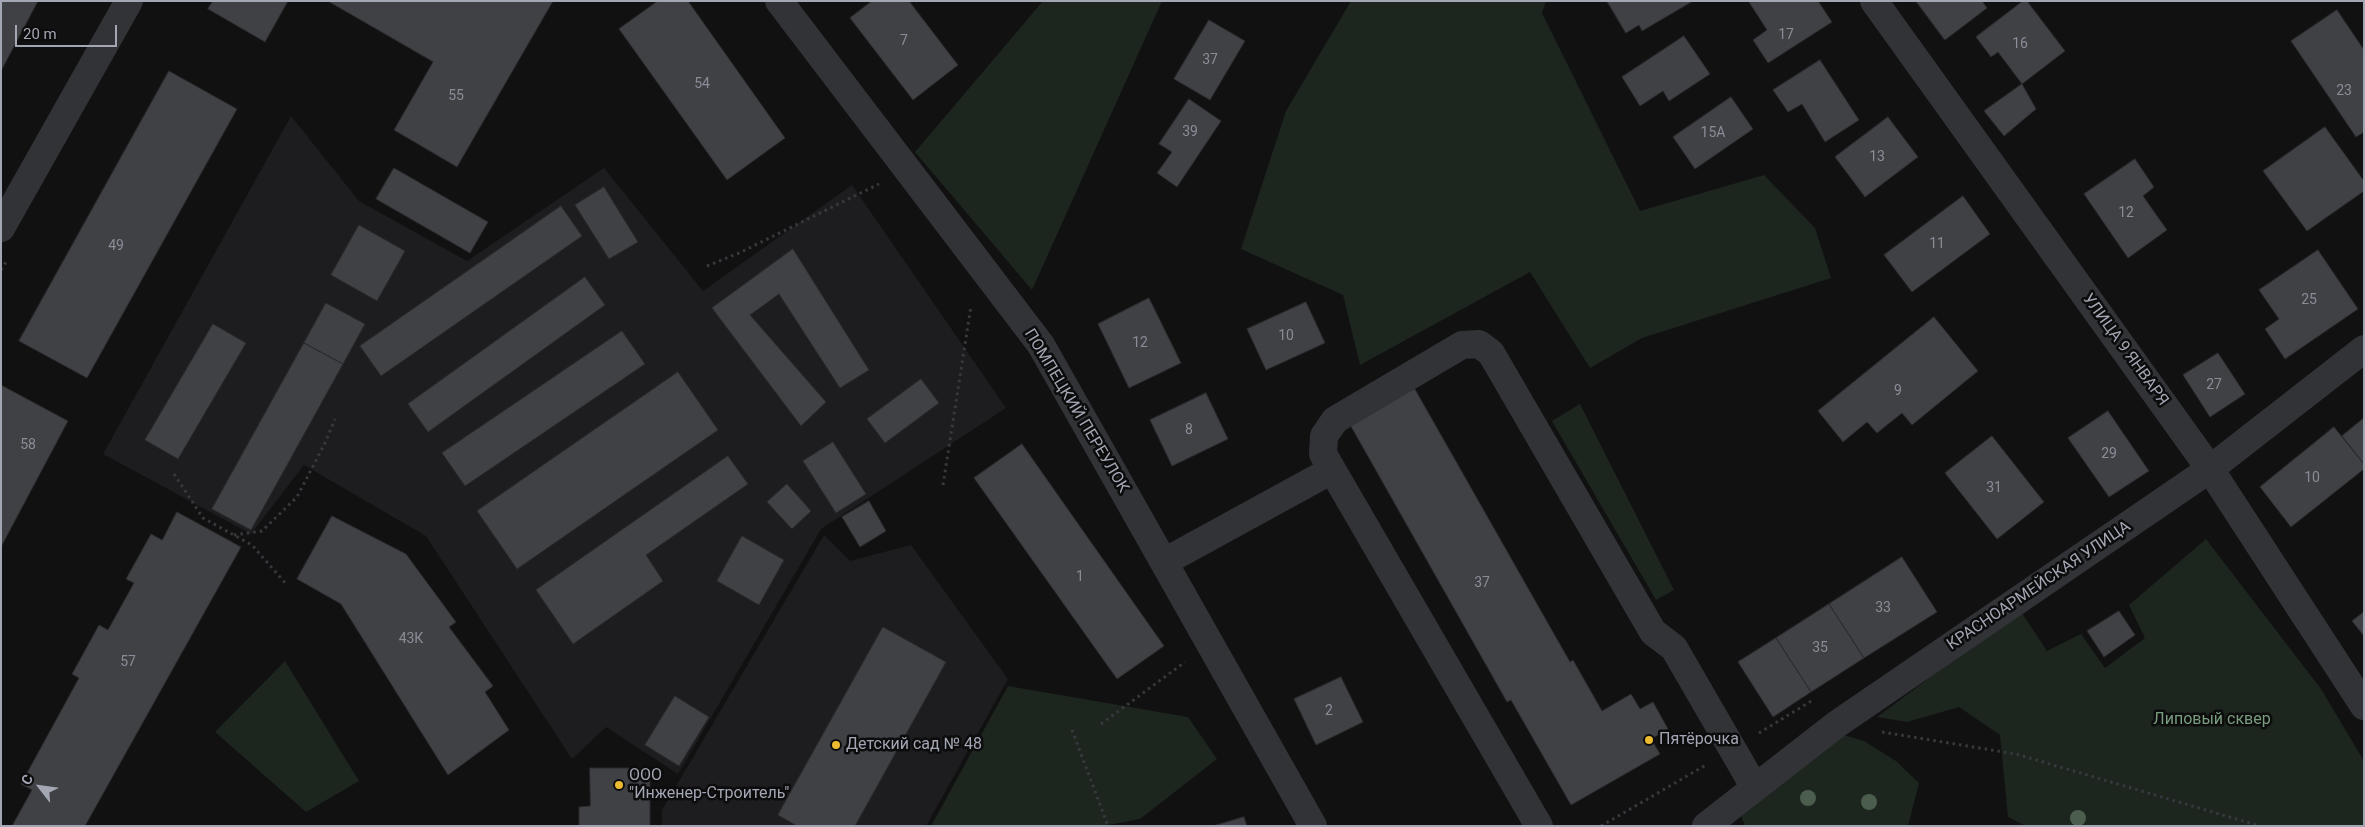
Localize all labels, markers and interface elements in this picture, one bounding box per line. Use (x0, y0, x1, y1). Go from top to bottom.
scale bar (18, 15, 120, 47)
text: 20 m (23, 25, 57, 43)
house number: 17 (1778, 27, 1794, 43)
house number: 7 (900, 33, 908, 49)
house number: 16 (2012, 36, 2028, 52)
house number: 37 (1202, 52, 1218, 68)
house number: 54 (694, 76, 710, 92)
house number: 23 (2336, 83, 2352, 99)
house number: 55 (448, 88, 464, 104)
house number: 39 (1182, 124, 1198, 140)
house number: 15А (1701, 125, 1725, 141)
house number: 13 (1869, 149, 1885, 165)
house number: 12 (2118, 205, 2134, 221)
house number: 11 (1929, 236, 1945, 252)
house number: 49 (108, 238, 124, 254)
street label: УЛИЦА 9 ЯНВАРЯ (2078, 290, 2172, 410)
house number: 25 (2301, 292, 2317, 308)
street label: ПОМПЕЦКИЙ ПЕРЕУЛОК (1019, 326, 1133, 496)
house number: 10 (1278, 328, 1294, 344)
house number: 12 (1132, 335, 1148, 351)
house number: 27 (2206, 377, 2222, 393)
house number: 9 (1894, 383, 1902, 399)
house number: 8 (1185, 422, 1193, 438)
house number: 58 (20, 437, 36, 453)
house number: 29 (2101, 446, 2117, 462)
house number: 10 (2304, 470, 2320, 486)
house number: 31 (1986, 480, 2002, 496)
street label: КРАСНОАРМЕЙСКАЯ УЛИЦА (1944, 517, 2134, 655)
house number: 1 (1076, 569, 1084, 585)
house number: 37 (1474, 575, 1490, 591)
house number: 33 (1875, 600, 1891, 616)
house number: 43К (399, 631, 423, 647)
house number: 35 (1812, 640, 1828, 656)
house number: 57 (120, 654, 136, 670)
house number: 2 (1325, 703, 1333, 719)
park label: Липовый сквер (2153, 710, 2271, 730)
place label: Пятёрочка (1659, 730, 1739, 750)
marker: Пятёрочка (1643, 734, 1655, 746)
place label: Детский сад № 48 (846, 735, 982, 755)
marker: Детский сад № 48 (830, 739, 842, 751)
north arrow (15, 762, 65, 812)
place label: ООО "Инженер-Строитель" (629, 766, 789, 804)
text: С (18, 772, 36, 787)
marker: ООО "Инженер-Строитель" (613, 779, 625, 791)

